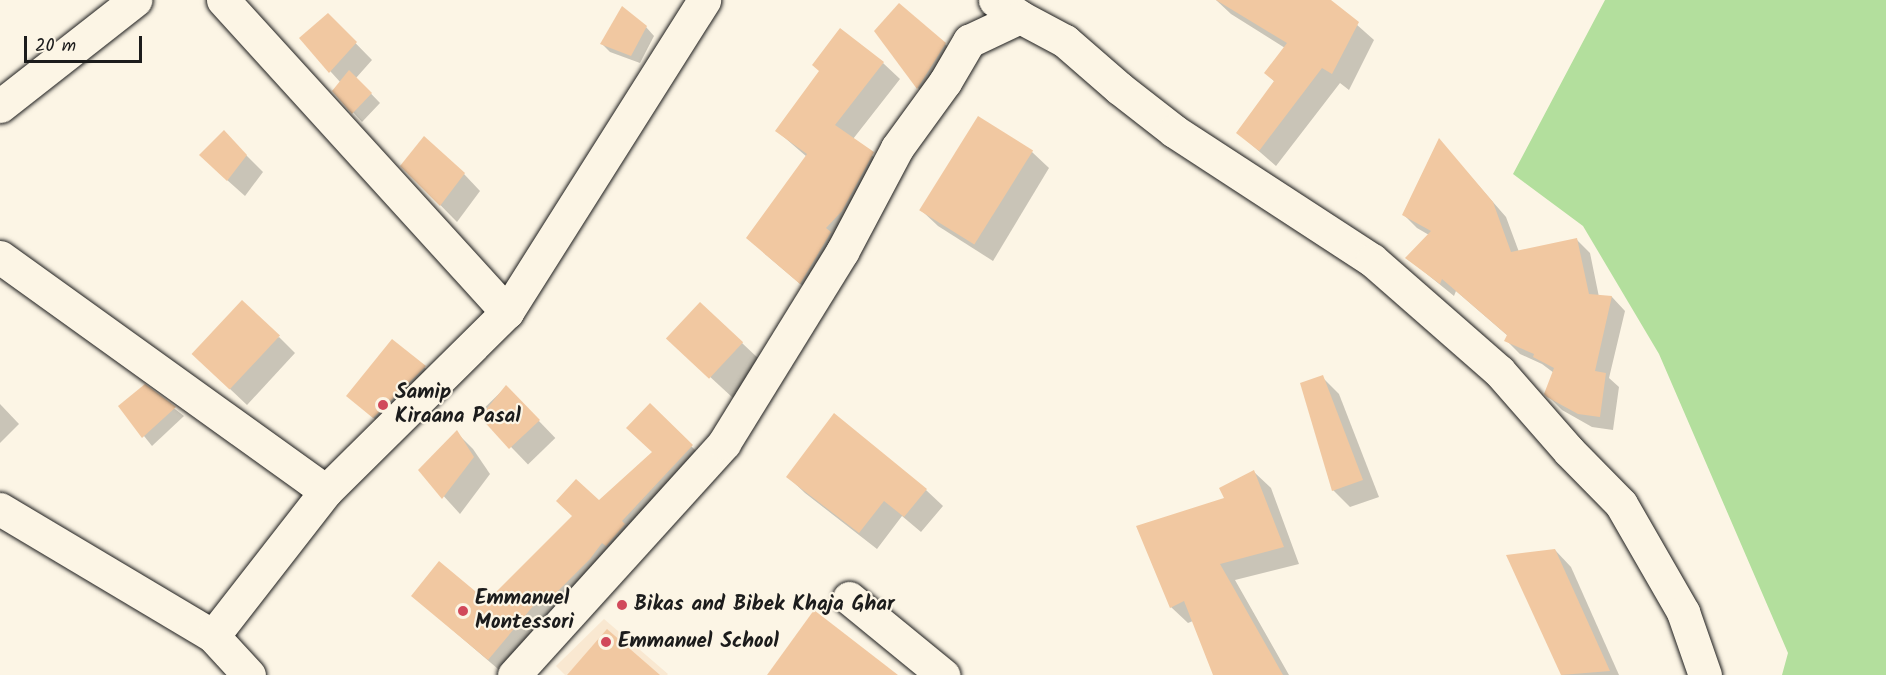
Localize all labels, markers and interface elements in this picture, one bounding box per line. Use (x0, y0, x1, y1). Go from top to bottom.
scale bar (27, 24, 146, 62)
text: 20 m (35, 32, 76, 61)
place label: Samip Kiraana Pasal (395, 380, 521, 430)
marker: Samip Kiraana Pasal (376, 398, 390, 412)
place label: Emmanuel Montessori (475, 586, 574, 636)
place label: Bikas and Bibek Khaja Ghar (634, 592, 895, 618)
marker: Bikas and Bibek Khaja Ghar (615, 598, 629, 612)
marker: Emmanuel Montessori (456, 604, 470, 618)
place label: Emmanuel School (618, 629, 779, 655)
marker: Emmanuel School (599, 635, 613, 649)

